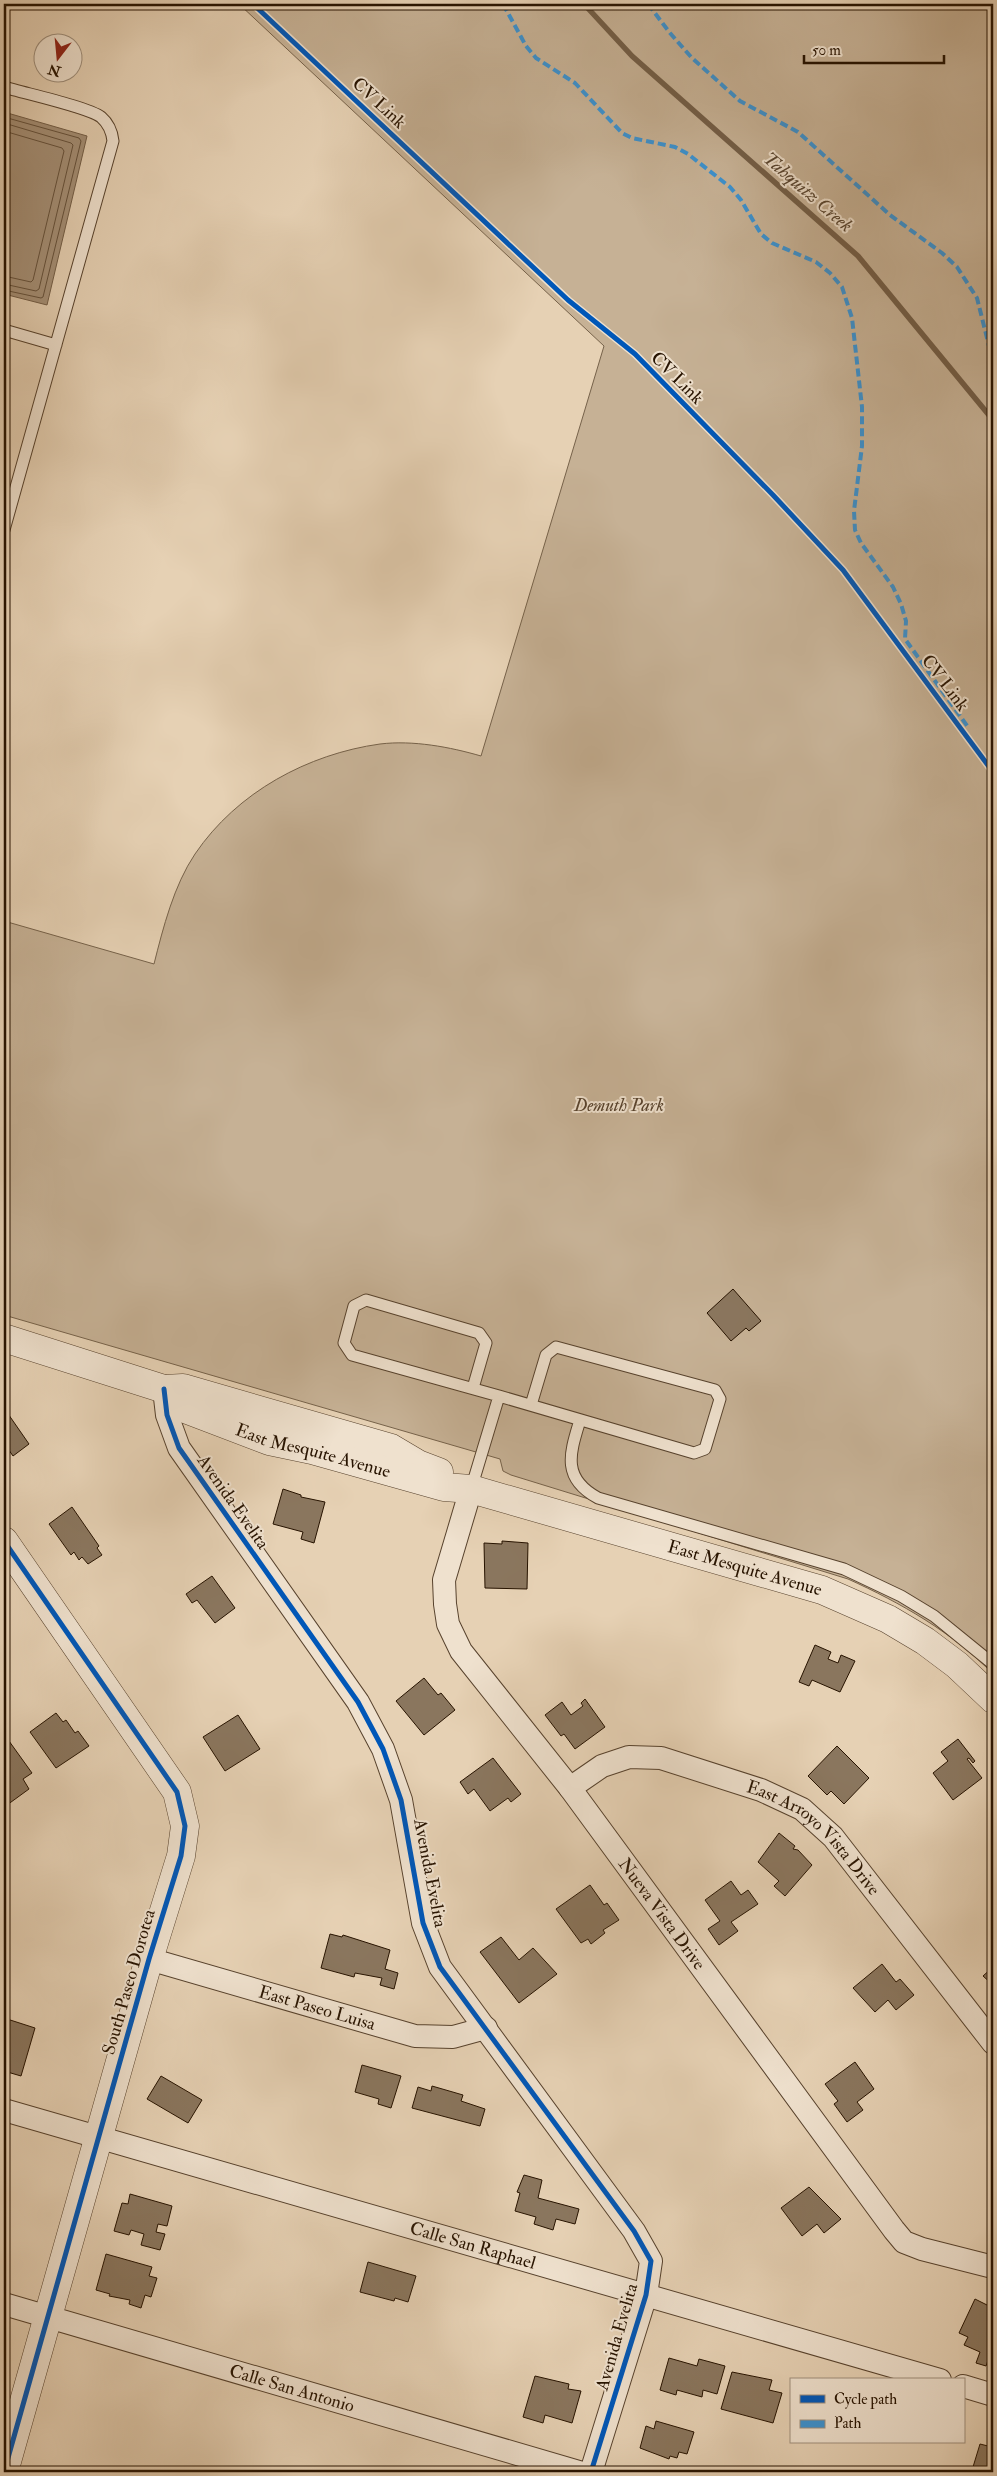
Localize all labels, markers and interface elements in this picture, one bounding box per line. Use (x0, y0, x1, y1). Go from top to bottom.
north arrow (32, 32, 82, 82)
scale bar (804, 32, 944, 64)
text: 50 m (812, 41, 841, 60)
text: N (46, 60, 64, 80)
street label: CV Link (347, 72, 411, 134)
water label: Tahquitz Creek (758, 147, 858, 238)
street label: CV Link (646, 347, 709, 410)
street label: CV Link (916, 650, 974, 716)
park label: Demuth Park (573, 1094, 664, 1117)
street label: East Mesquite Avenue (232, 1418, 394, 1483)
street label: Avenida Evelita (191, 1449, 274, 1554)
street label: East Mesquite Avenue (665, 1535, 825, 1601)
street label: East Arroyo Vista Drive (744, 1775, 886, 1900)
street label: Avenida Evelita (408, 1816, 452, 1930)
street label: Nueva Vista Drive (613, 1853, 711, 1975)
street label: South Paseo Dorotea (97, 1906, 161, 2057)
street label: East Paseo Luisa (256, 1980, 379, 2036)
street label: Calle San Raphael (407, 2216, 539, 2274)
street label: Avenida Evelita (590, 2280, 643, 2394)
street label: Calle San Antonio (227, 2359, 358, 2417)
legend (790, 2378, 964, 2444)
text: Cycle path (834, 2390, 897, 2410)
text: Path (834, 2414, 861, 2433)

